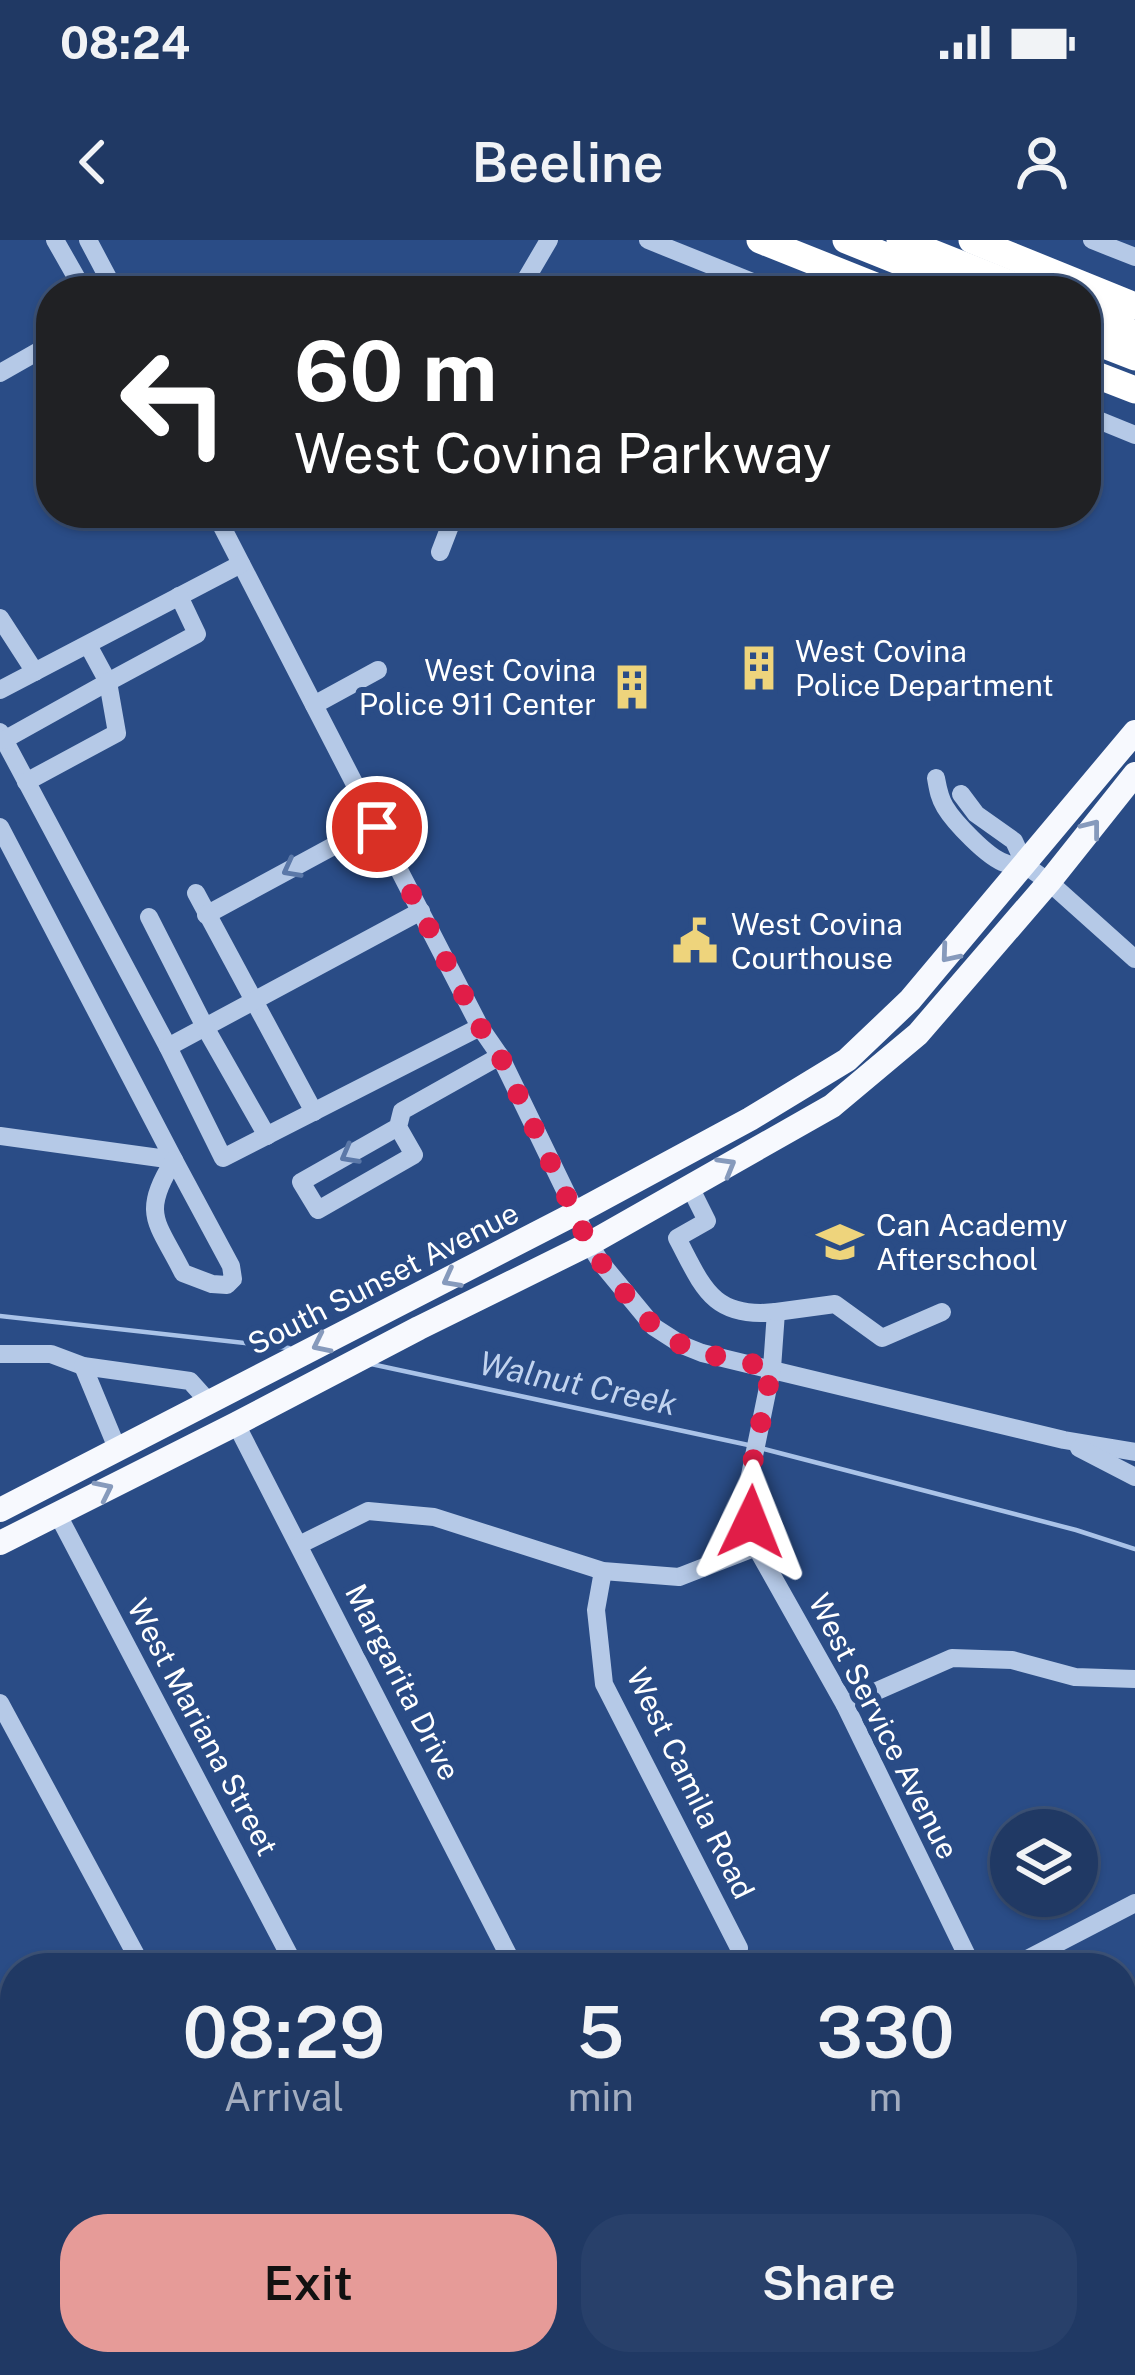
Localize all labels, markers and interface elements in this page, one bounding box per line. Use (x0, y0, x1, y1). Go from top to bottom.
text: 08:24 (60, 16, 190, 69)
icon: back (60, 129, 126, 195)
icon: person (1009, 129, 1075, 195)
text: Beeline (471, 131, 664, 194)
text: 60 m (294, 321, 498, 420)
icon: left (96, 324, 252, 480)
text: West Covina Parkway (294, 422, 832, 485)
place label: West Covina Police Department (795, 633, 1054, 703)
building icon: West Covina Police Department (734, 643, 784, 693)
place label: West Covina Police 911 Center (359, 652, 596, 722)
building icon: West Covina Police 911 Center (607, 662, 657, 712)
pin (326, 776, 428, 878)
icon: arrive (344, 794, 410, 860)
one-way arrow (1078, 819, 1099, 841)
one-way arrow (282, 855, 303, 878)
place label: West Covina Courthouse (731, 906, 903, 976)
public building icon: West Covina Courthouse (670, 916, 720, 966)
one-way arrow (942, 940, 963, 962)
one-way arrow (340, 1140, 362, 1163)
one-way arrow (714, 1157, 736, 1180)
street label: South Sunset Avenue (242, 1194, 524, 1362)
place label: Can Academy Afterschool (876, 1207, 1068, 1277)
school or university icon: Can Academy Afterschool (815, 1217, 865, 1267)
one-way arrow (441, 1264, 463, 1287)
one-way arrow (312, 1329, 333, 1353)
water label: Walnut Creek (476, 1344, 680, 1423)
position arrow (688, 1459, 814, 1585)
one-way arrow (92, 1480, 113, 1504)
street label: Margarita Drive (338, 1578, 468, 1786)
street label: West Service Avenue (801, 1587, 967, 1865)
street label: West Mariana Street (120, 1593, 286, 1861)
street label: West Camila Road (619, 1662, 763, 1904)
map controls (990, 1809, 1098, 1917)
button: layers (990, 1809, 1098, 1917)
text: 08:29 (183, 1990, 385, 2074)
text: 5 (577, 1990, 625, 2074)
text: 330 (816, 1990, 954, 2074)
text: Arrival (224, 2074, 344, 2120)
text: min (568, 2074, 634, 2120)
text: m (869, 2074, 902, 2120)
button: Exit (60, 2214, 557, 2352)
button: Share (581, 2214, 1077, 2352)

